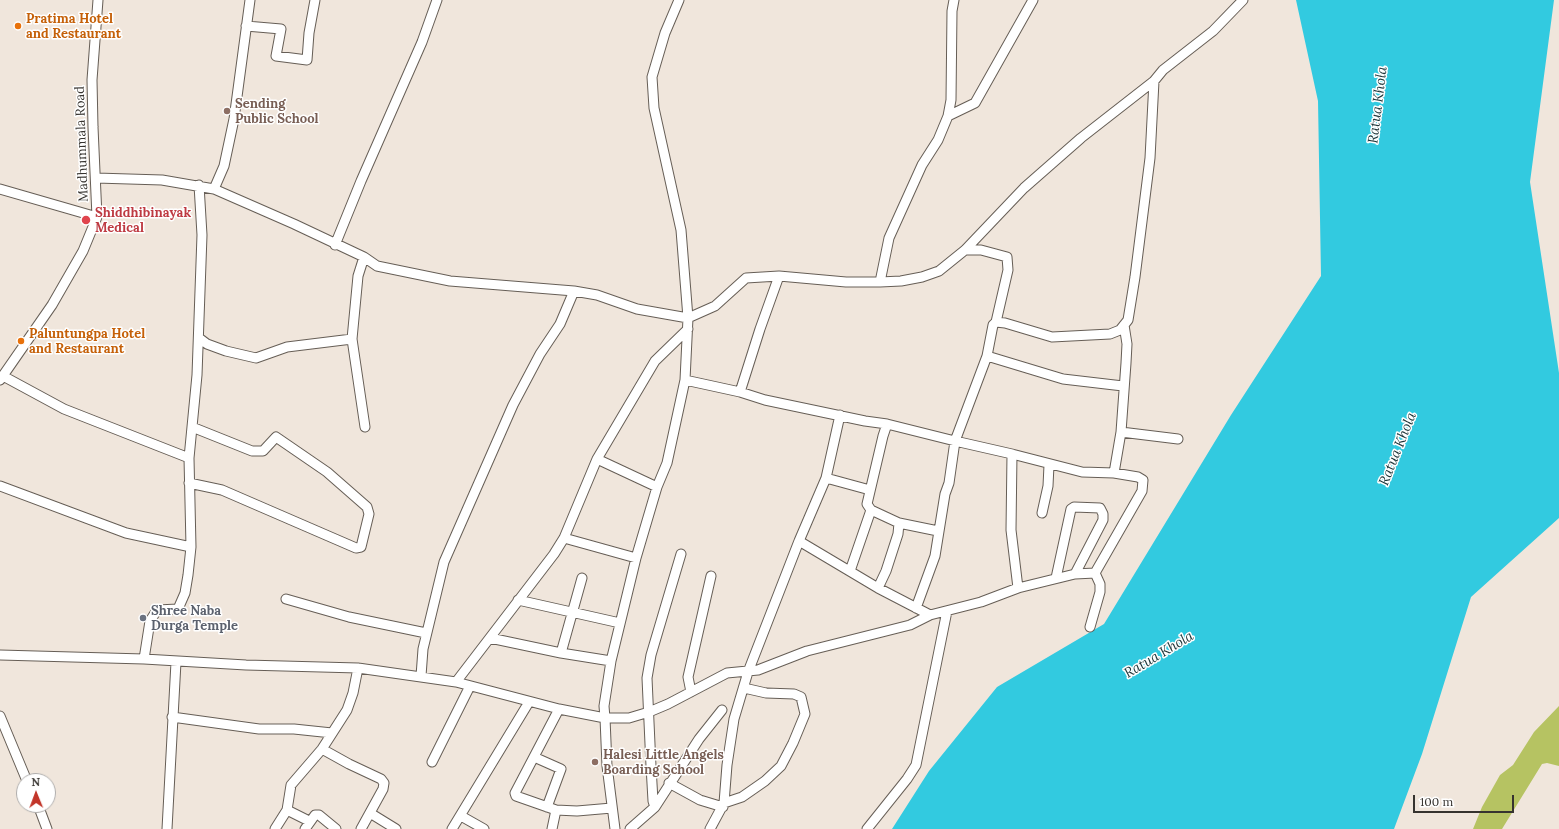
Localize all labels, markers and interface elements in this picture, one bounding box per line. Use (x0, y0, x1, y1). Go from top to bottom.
place label: Pratima Hotel and Restaurant (26, 11, 121, 42)
marker: Pratima Hotel and Restaurant (13, 21, 23, 31)
water label: Ratua Khola (1365, 66, 1391, 144)
street label: Madhummala Road (72, 86, 92, 202)
place label: Sending Public School (235, 96, 318, 127)
marker: Sending Public School (222, 106, 232, 116)
place label: Shiddhibinayak Medical (95, 205, 191, 236)
marker: Shiddhibinayak Medical (80, 214, 92, 226)
place label: Paluntungpa Hotel and Restaurant (29, 326, 145, 357)
marker: Paluntungpa Hotel and Restaurant (16, 336, 26, 346)
water label: Ratua Khola (1376, 410, 1420, 488)
place label: Shree Naba Durga Temple (151, 603, 238, 634)
marker: Shree Naba Durga Temple (138, 613, 148, 623)
water label: Ratua Khola (1121, 628, 1197, 682)
place label: Halesi Little Angels Boarding School (603, 747, 724, 778)
marker: Halesi Little Angels Boarding School (590, 757, 600, 767)
north arrow (16, 773, 56, 813)
text: N (31, 775, 40, 789)
scale bar (1415, 787, 1516, 813)
text: 100 m (1420, 794, 1453, 809)

